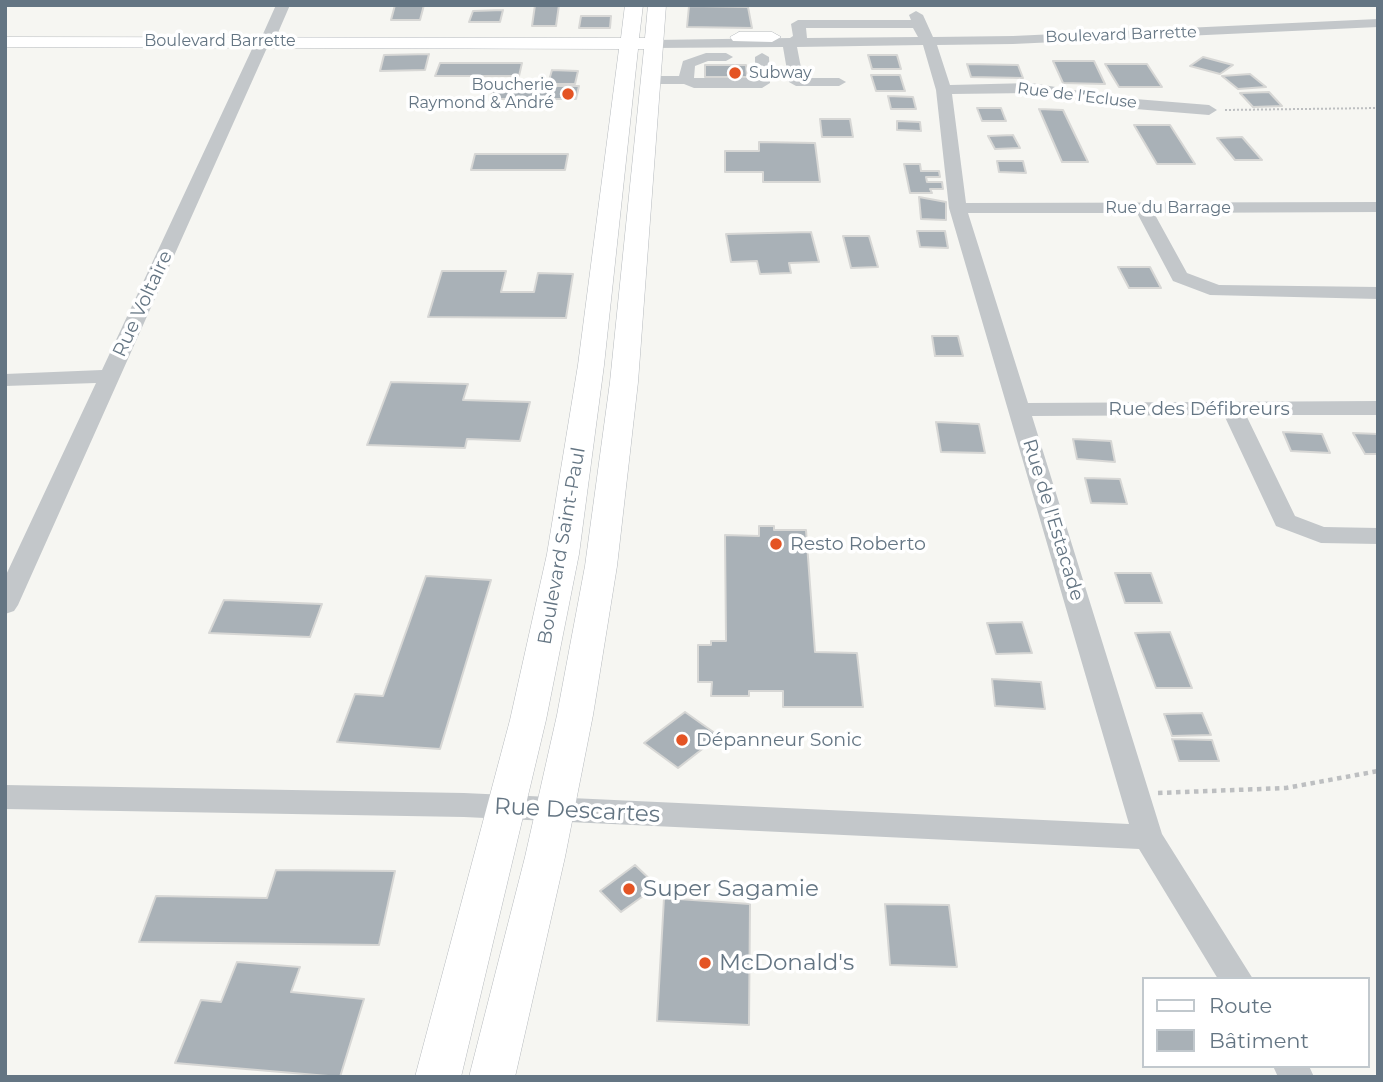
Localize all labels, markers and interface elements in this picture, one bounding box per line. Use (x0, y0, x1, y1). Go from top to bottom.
street label: Boulevard Barrette (1045, 23, 1197, 47)
street label: Boulevard Barrette (144, 31, 296, 51)
place label: Subway (749, 63, 812, 83)
marker: Subway (727, 65, 743, 81)
place label: Boucherie Raymond & André (408, 75, 554, 113)
street label: Rue de l'Ecluse (1016, 79, 1138, 113)
marker: Boucherie Raymond & André (560, 86, 576, 102)
street label: Rue du Barrage (1105, 198, 1231, 218)
street label: Rue Voltaire (108, 247, 178, 361)
street label: Rue des Défibreurs (1108, 398, 1290, 420)
street label: Rue de l'Estacade (1018, 436, 1088, 604)
street label: Boulevard Saint-Paul (533, 446, 591, 646)
place label: Resto Roberto (790, 533, 926, 555)
marker: Resto Roberto (768, 536, 784, 552)
place label: Dépanneur Sonic (696, 729, 862, 751)
marker: Dépanneur Sonic (674, 732, 690, 748)
street label: Rue Descartes (493, 793, 661, 829)
place label: Super Sagamie (643, 875, 819, 903)
marker: Super Sagamie (621, 881, 637, 897)
place label: McDonald's (719, 949, 854, 977)
marker: McDonald's (697, 955, 713, 971)
legend (1142, 977, 1369, 1068)
text: Route (1209, 993, 1272, 1018)
text: Bâtiment (1209, 1028, 1309, 1053)

